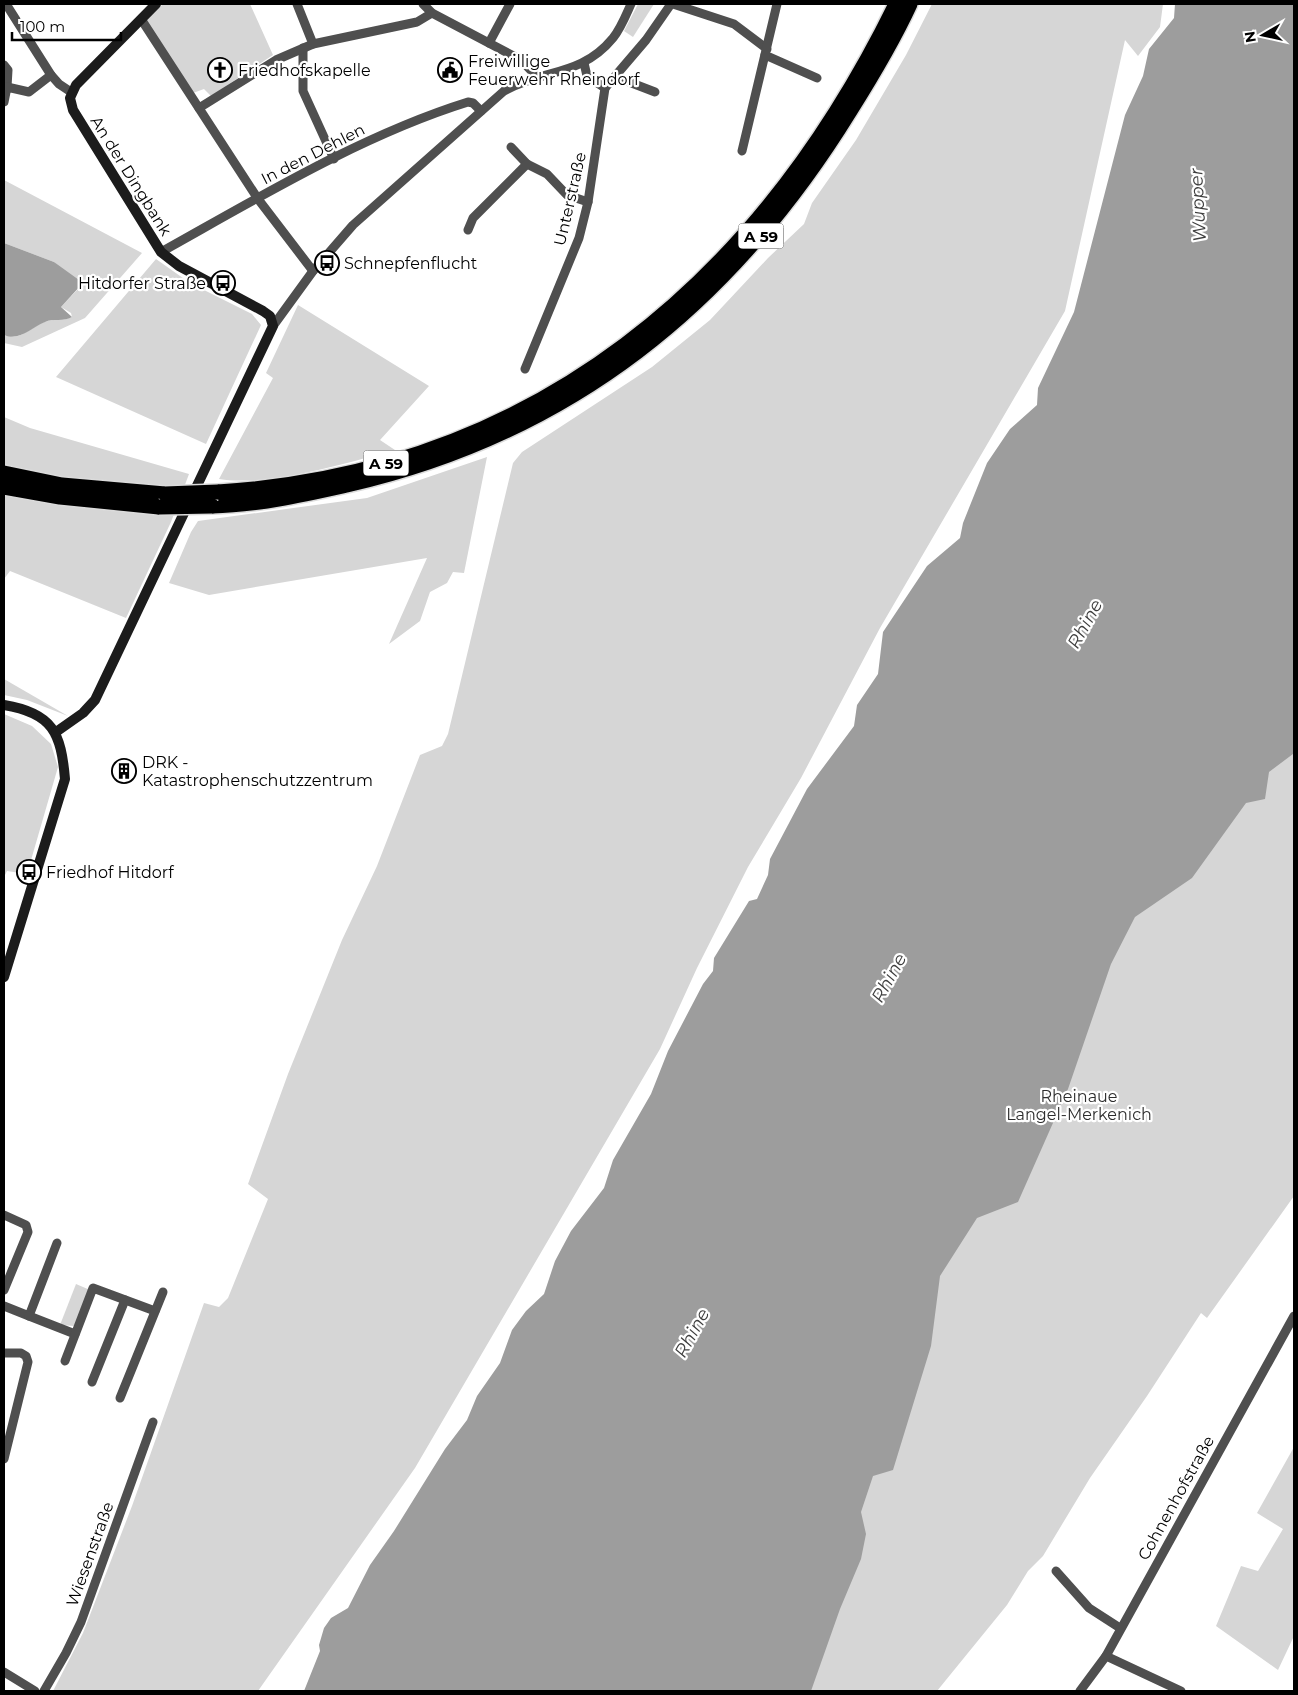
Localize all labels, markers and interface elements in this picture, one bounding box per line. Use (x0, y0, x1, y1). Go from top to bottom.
scale bar (12, 10, 121, 42)
north arrow (1238, 10, 1288, 60)
text: 100 m (20, 17, 65, 36)
text: N (1240, 30, 1260, 44)
place label: Freiwillige Feuerwehr Rheindorf (468, 52, 640, 89)
church icon: Friedhofskapelle (207, 57, 233, 83)
public building icon: Freiwillige Feuerwehr Rheindorf (437, 57, 463, 83)
place label: Friedhofskapelle (238, 61, 371, 80)
street label: An der Dingbank (87, 113, 176, 240)
street label: In den Dehlen (258, 120, 368, 188)
street label: Unterstraße (550, 150, 590, 248)
water label: Wupper (1185, 167, 1211, 242)
road number: A 59 (738, 224, 784, 248)
bus stop icon: Schnepfenflucht (314, 250, 340, 276)
place label: Schnepfenflucht (344, 254, 478, 273)
bus stop icon: Hitdorfer Straße (210, 270, 236, 296)
place label: Hitdorfer Straße (78, 274, 206, 293)
road number: A 59 (364, 450, 408, 476)
water label: Rhine (1063, 595, 1108, 653)
place label: DRK - Katastrophenschutzzentrum (142, 753, 373, 790)
building icon: DRK - Katastrophenschutzzentrum (111, 758, 137, 784)
bus stop icon: Friedhof Hitdorf (16, 859, 42, 885)
place label: Friedhof Hitdorf (46, 863, 174, 882)
water label: Rhine (867, 949, 912, 1007)
park label: Rheinaue Langel-Merkenich (1006, 1087, 1152, 1124)
water label: Rhine (670, 1304, 715, 1362)
street label: Cohnenhofstraße (1134, 1432, 1218, 1564)
street label: Wiesenstraße (62, 1499, 118, 1609)

